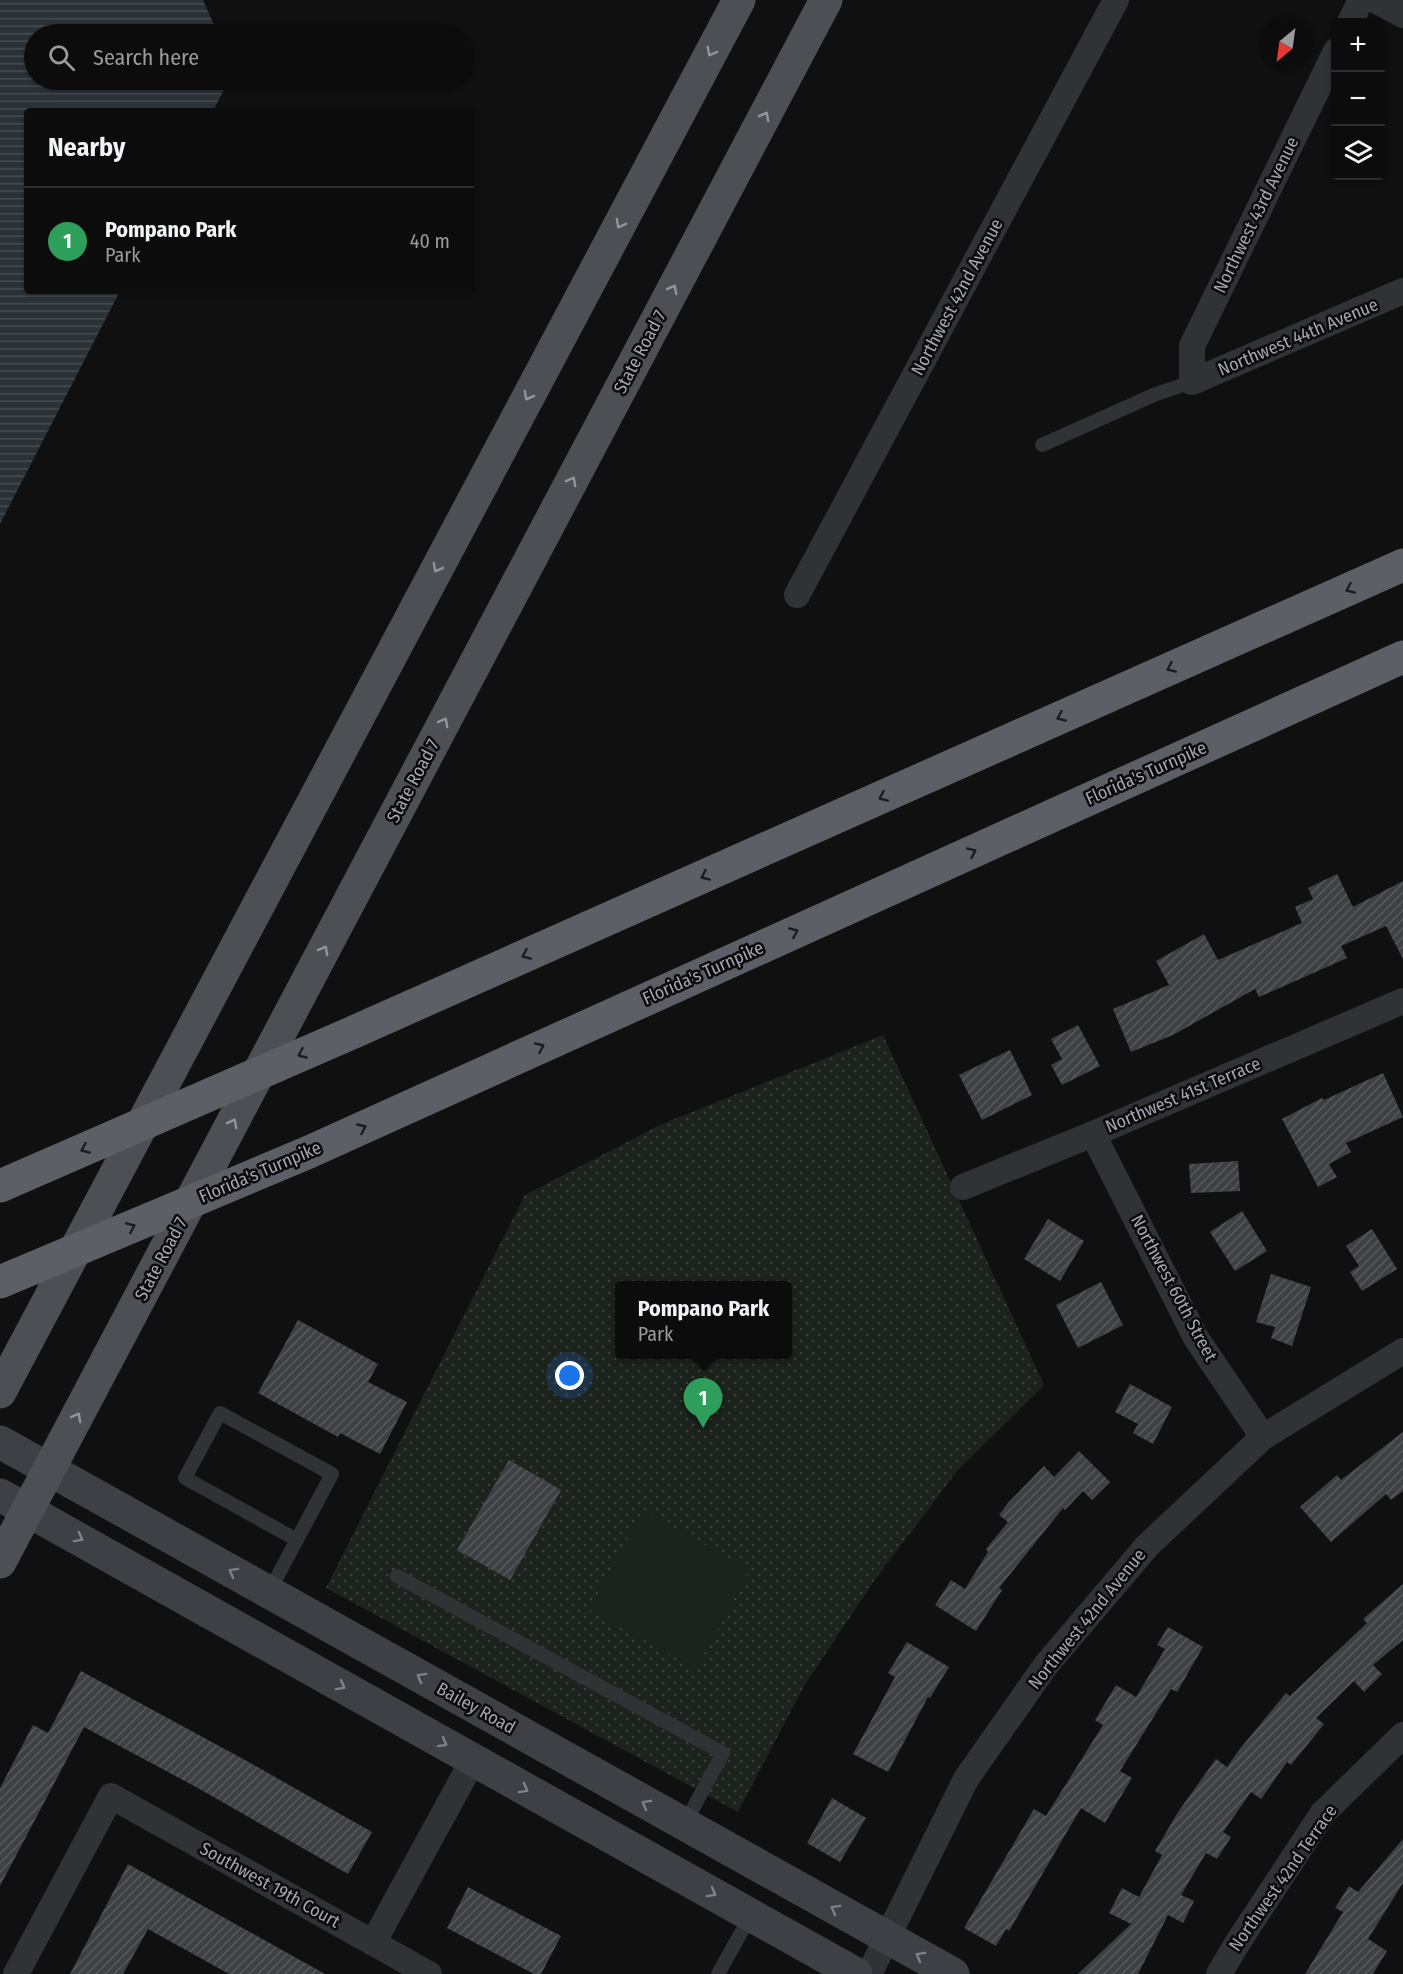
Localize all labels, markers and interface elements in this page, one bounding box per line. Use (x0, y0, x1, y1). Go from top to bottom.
north arrow (1259, 18, 1313, 72)
map controls (1331, 18, 1385, 180)
button: + (1331, 18, 1385, 72)
search box (24, 24, 474, 90)
icon: search (45, 41, 78, 74)
text: Search here (93, 44, 199, 71)
one-way arrow (707, 45, 718, 56)
button: − (1331, 72, 1385, 126)
one-way arrow (757, 112, 769, 123)
button: layers (1331, 126, 1385, 180)
text: Nearby (48, 132, 125, 163)
street label: Northwest 43rd Avenue (1209, 133, 1303, 297)
street label: Northwest 42nd Avenue (906, 215, 1008, 379)
text: Pompano Park (105, 216, 237, 243)
one-way arrow (616, 218, 627, 228)
text: 1 (63, 229, 72, 253)
text: 40 m (410, 229, 450, 253)
text: Park (105, 243, 141, 267)
one-way arrow (666, 284, 678, 295)
street label: Northwest 44th Avenue (1215, 293, 1381, 381)
street label: State Road 7 (609, 307, 671, 397)
one-way arrow (524, 390, 536, 401)
one-way arrow (564, 477, 576, 488)
one-way arrow (433, 562, 444, 573)
one-way arrow (1345, 582, 1356, 594)
one-way arrow (1167, 661, 1178, 673)
one-way arrow (1056, 710, 1067, 722)
one-way arrow (437, 717, 449, 728)
street label: State Road 7 (382, 736, 444, 826)
street label: Florida's Turnpike (1082, 736, 1210, 810)
one-way arrow (878, 789, 889, 801)
one-way arrow (965, 847, 976, 859)
one-way arrow (700, 869, 711, 881)
one-way arrow (787, 928, 798, 940)
street label: Florida's Turnpike (639, 936, 767, 1010)
one-way arrow (317, 946, 328, 956)
one-way arrow (522, 948, 533, 960)
one-way arrow (533, 1043, 544, 1055)
one-way arrow (298, 1047, 309, 1059)
street label: Northwest 41st Terrace (1102, 1052, 1264, 1138)
one-way arrow (226, 1118, 237, 1129)
one-way arrow (355, 1123, 366, 1135)
street label: Florida's Turnpike (196, 1136, 324, 1208)
one-way arrow (80, 1142, 91, 1154)
street label: Northwest 60th Street (1126, 1211, 1222, 1365)
street label: State Road 7 (130, 1214, 192, 1304)
one-way arrow (125, 1222, 136, 1234)
popup (615, 1281, 792, 1359)
text: Pompano Park (638, 1295, 769, 1322)
text: Park (638, 1322, 673, 1346)
your location (555, 1361, 584, 1390)
pin: 1 (684, 1378, 722, 1428)
one-way arrow (70, 1413, 81, 1423)
one-way arrow (73, 1531, 83, 1542)
street label: Northwest 42nd Avenue (1024, 1544, 1150, 1694)
one-way arrow (229, 1567, 239, 1579)
one-way arrow (417, 1673, 428, 1684)
street label: Bailey Road (433, 1677, 519, 1739)
one-way arrow (335, 1678, 345, 1690)
one-way arrow (437, 1736, 447, 1747)
one-way arrow (518, 1782, 529, 1793)
one-way arrow (642, 1800, 653, 1811)
street label: Northwest 42nd Terrace (1224, 1800, 1342, 1955)
street label: Southwest 19th Court (196, 1837, 344, 1933)
one-way arrow (706, 1886, 716, 1897)
one-way arrow (831, 1905, 841, 1916)
one-way arrow (915, 1952, 926, 1963)

